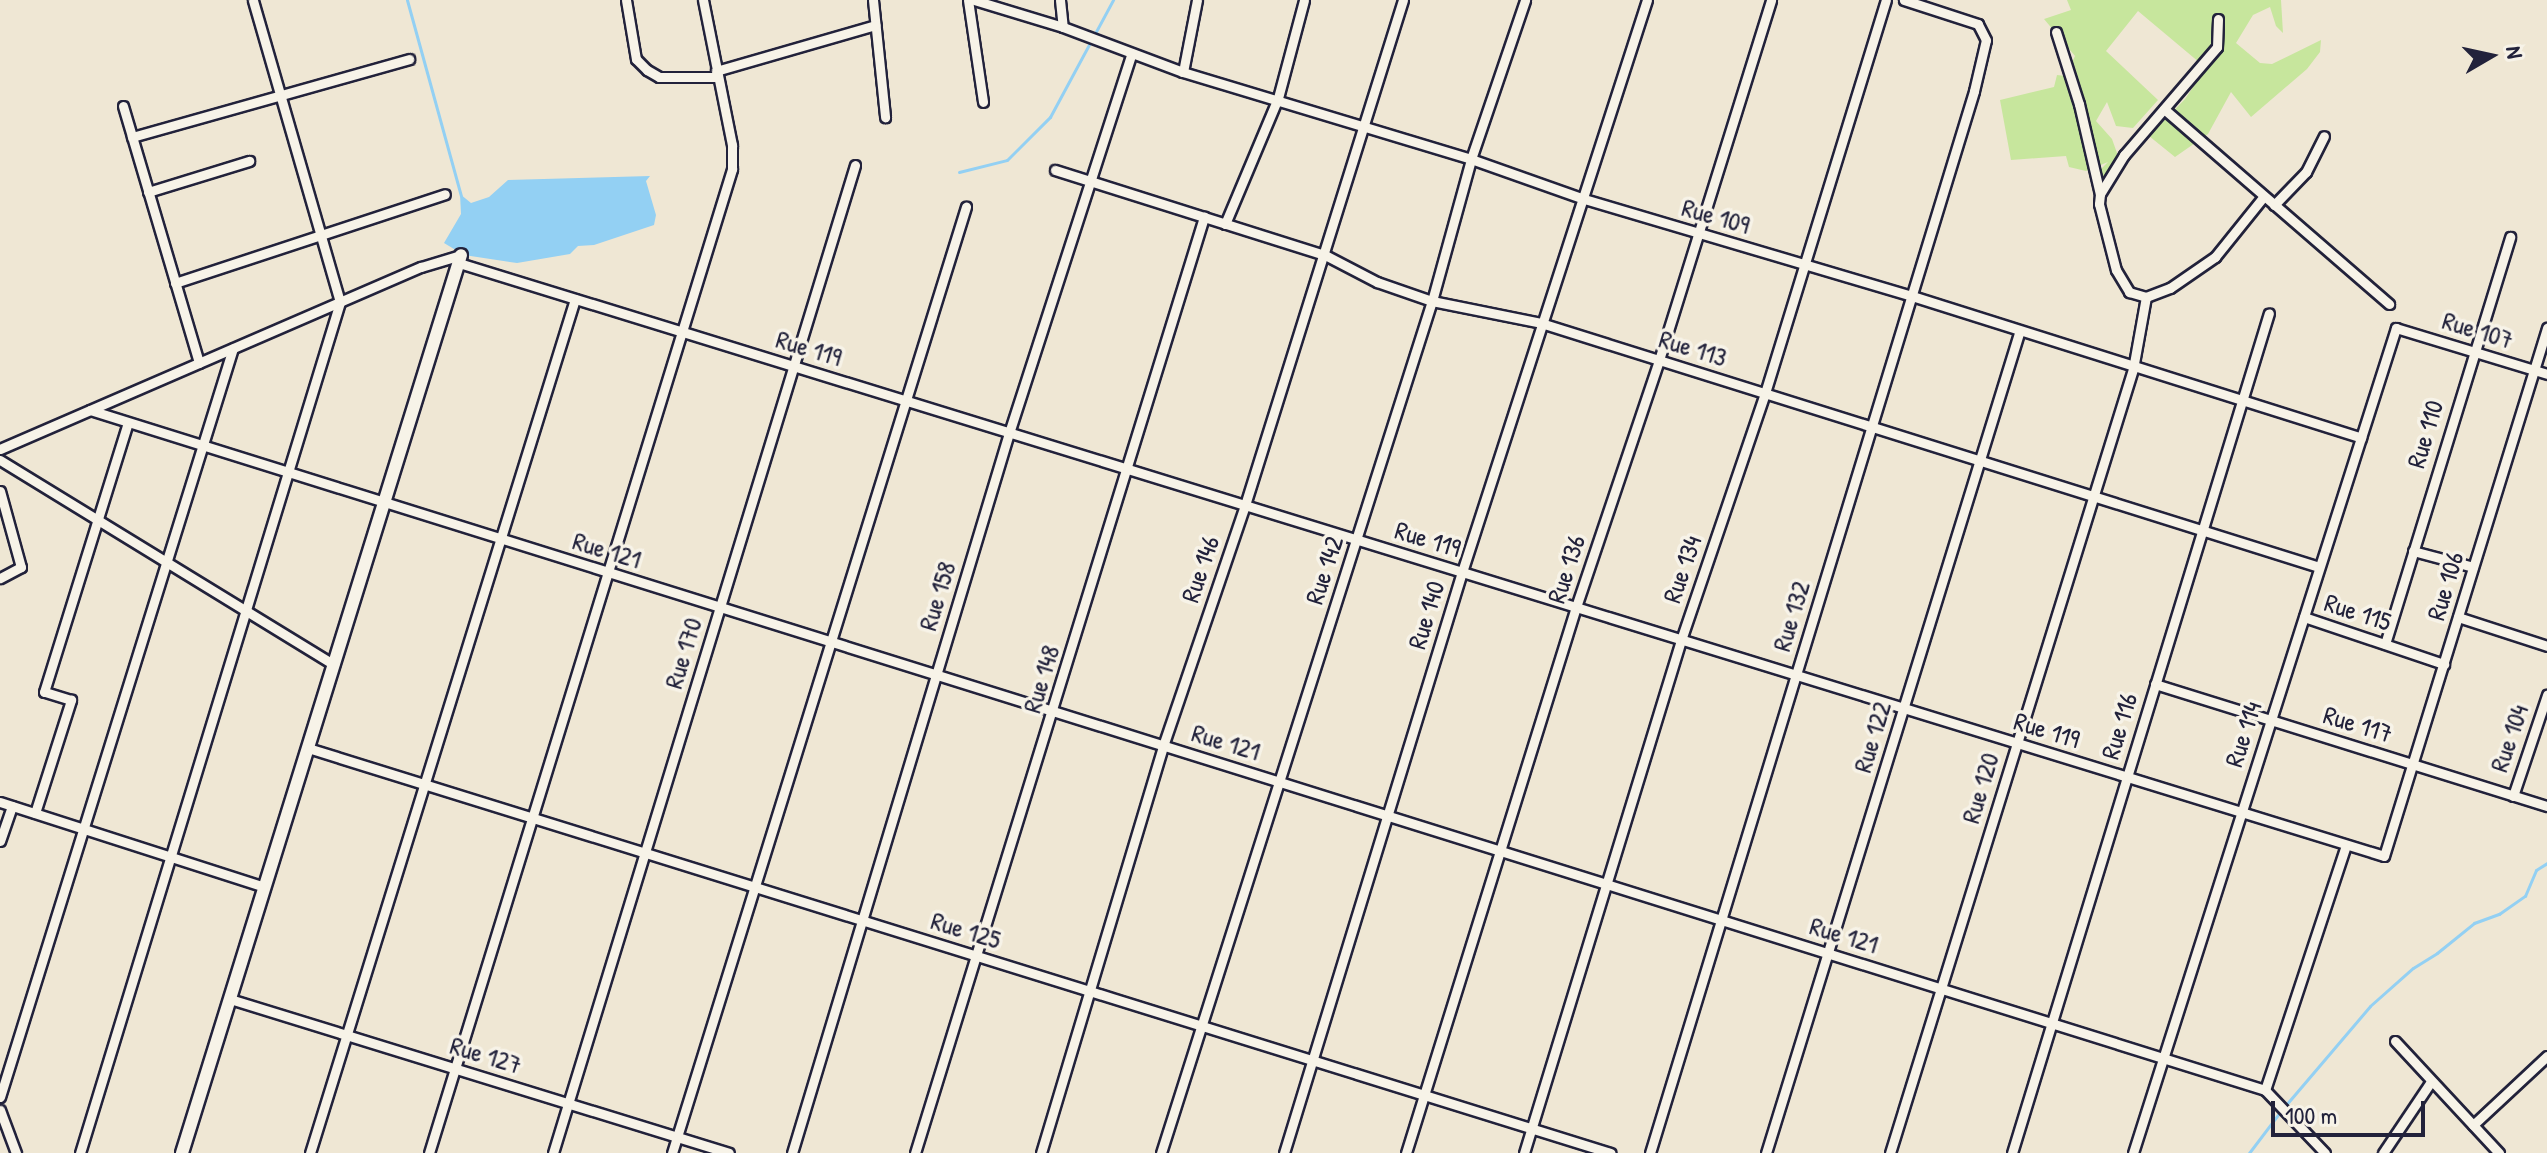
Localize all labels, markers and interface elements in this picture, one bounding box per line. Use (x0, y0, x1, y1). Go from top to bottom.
north arrow (2451, 16, 2531, 96)
text: N (2499, 44, 2530, 60)
street label: Rue 109 (1678, 191, 1754, 241)
street label: Rue 107 (2439, 304, 2517, 356)
street label: Rue 119 (772, 323, 846, 373)
street label: Rue 113 (1655, 323, 1731, 373)
street label: Rue 110 (2400, 396, 2450, 472)
street label: Rue 119 (1391, 514, 1465, 564)
street label: Rue 121 (569, 525, 645, 575)
street label: Rue 136 (1540, 531, 1592, 607)
street label: Rue 134 (1656, 531, 1708, 607)
street label: Rue 146 (1174, 532, 1226, 606)
street label: Rue 142 (1298, 532, 1350, 608)
street label: Rue 106 (2420, 548, 2470, 624)
street label: Rue 158 (912, 558, 962, 634)
street label: Rue 140 (1401, 577, 1451, 653)
street label: Rue 132 (1766, 577, 1816, 655)
street label: Rue 115 (2321, 587, 2395, 637)
street label: Rue 170 (657, 614, 709, 692)
street label: Rue 148 (1016, 641, 1066, 717)
street label: Rue 116 (2094, 689, 2144, 763)
street label: Rue 114 (2218, 697, 2268, 771)
street label: Rue 122 (1847, 698, 1897, 776)
street label: Rue 117 (2320, 699, 2396, 749)
street label: Rue 104 (2483, 700, 2535, 776)
street label: Rue 119 (2010, 705, 2084, 755)
street label: Rue 121 (1188, 717, 1264, 767)
street label: Rue 120 (1955, 749, 2005, 827)
street label: Rue 125 (927, 905, 1005, 955)
street label: Rue 121 (1806, 910, 1882, 960)
street label: Rue 127 (447, 1029, 525, 1081)
scale bar (2275, 1085, 2429, 1135)
text: 100 m (2285, 1099, 2337, 1131)

